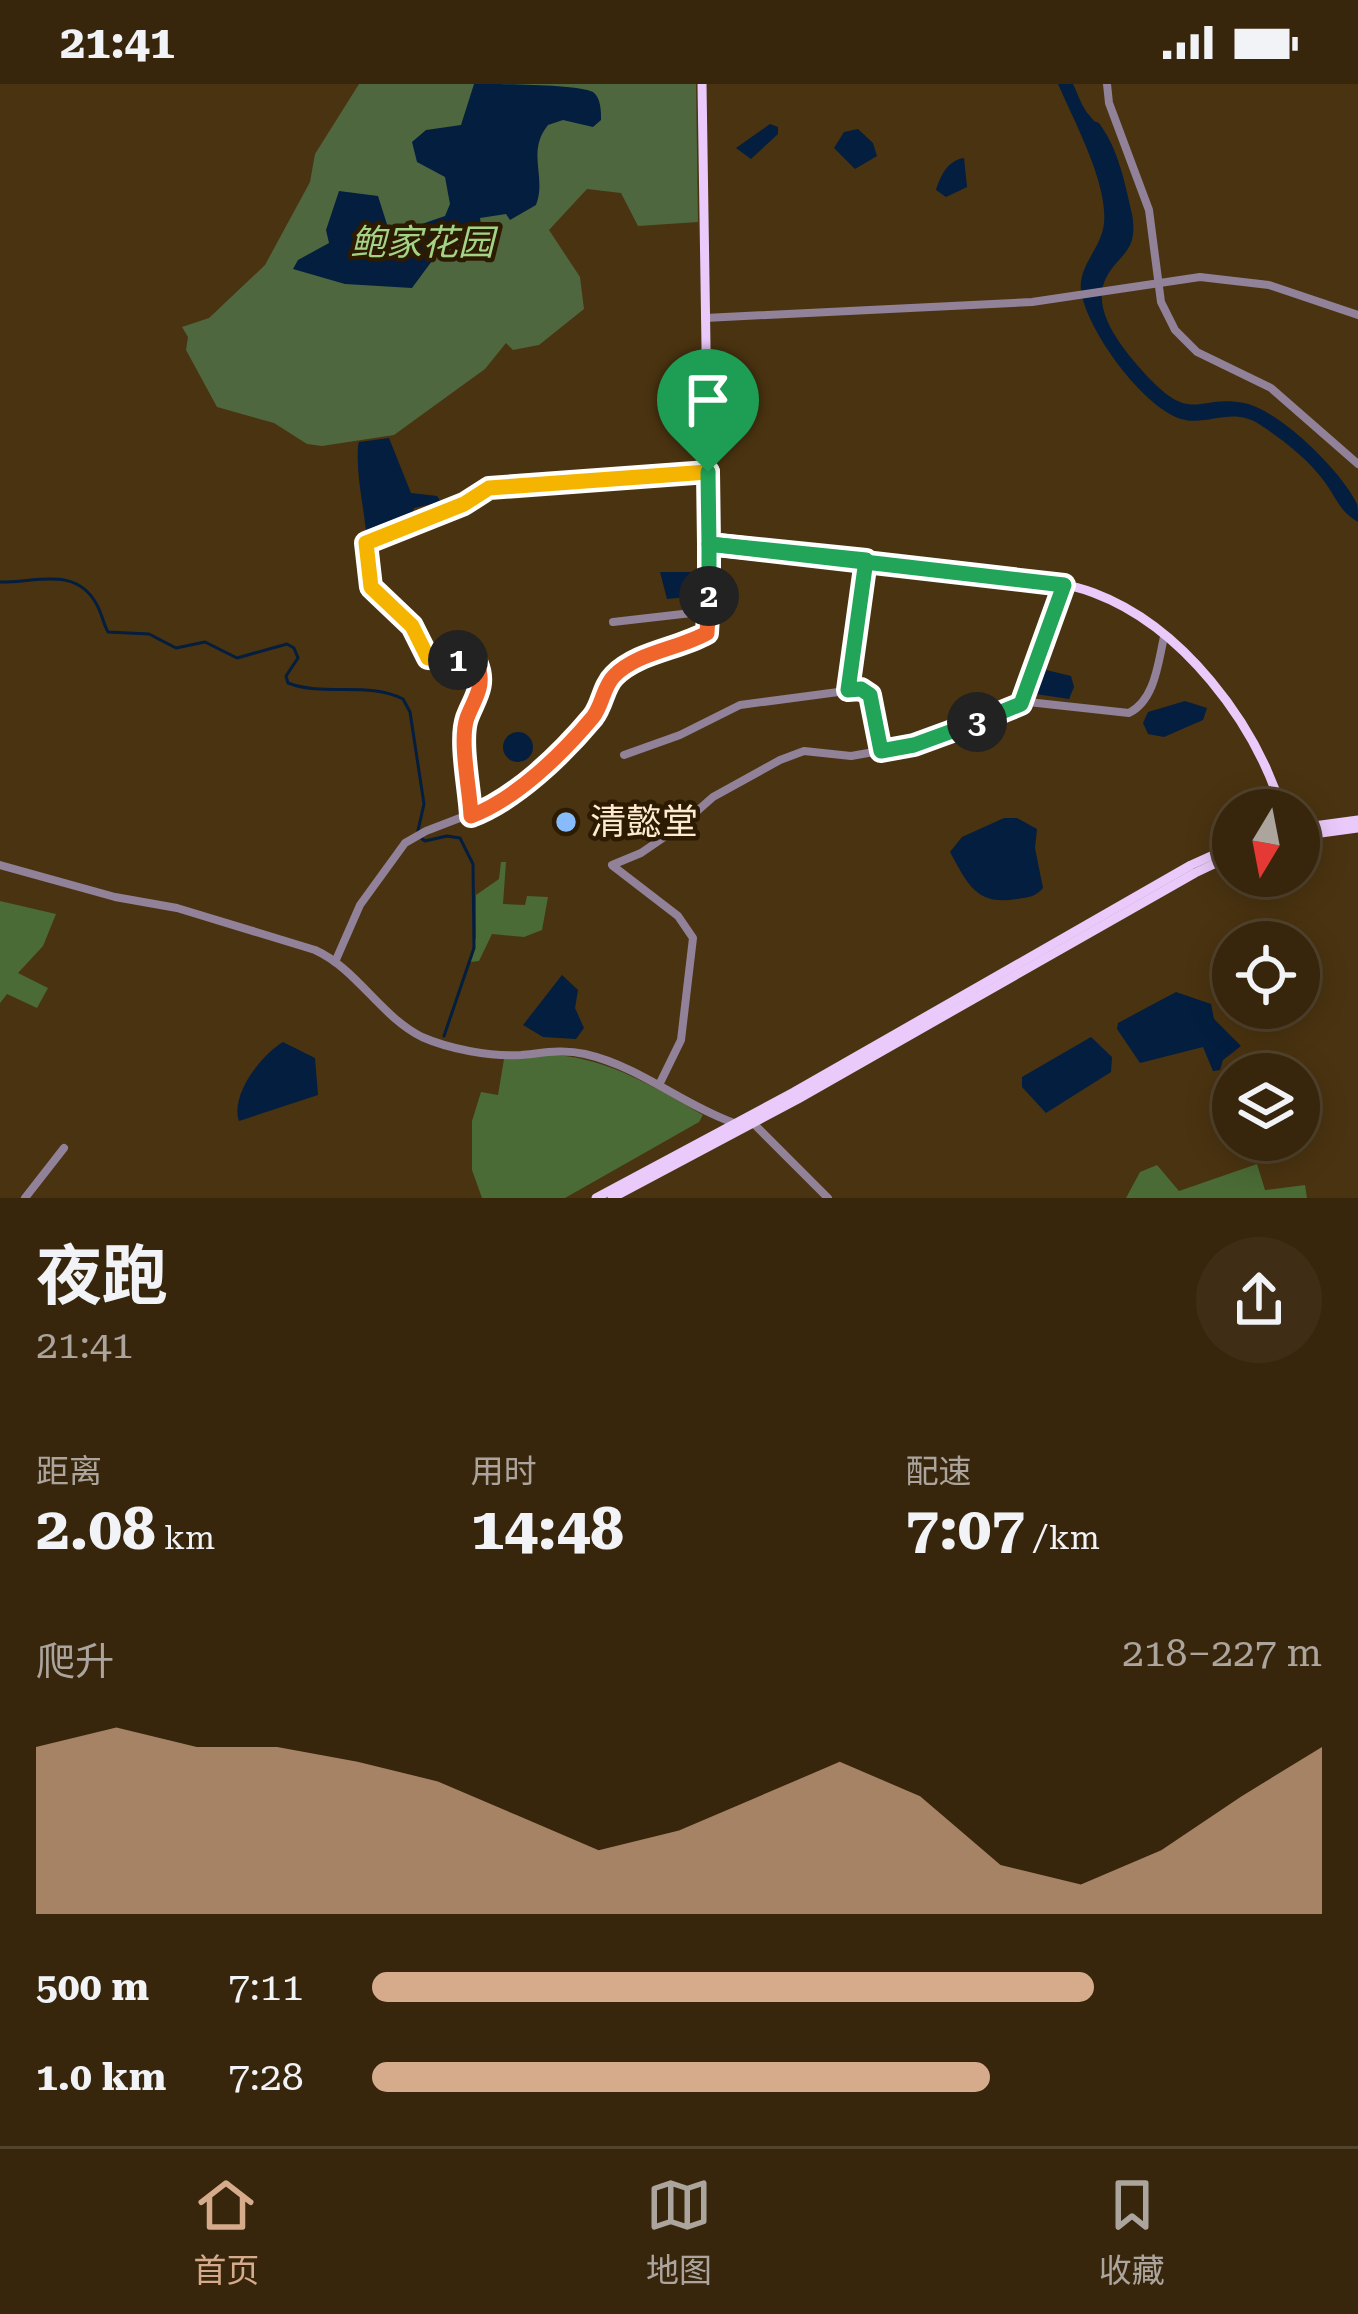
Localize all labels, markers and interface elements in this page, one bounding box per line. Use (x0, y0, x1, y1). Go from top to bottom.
text: 21:41 (60, 16, 175, 69)
park label: 鲍家花园 (350, 222, 499, 264)
pin (657, 349, 759, 472)
icon: arrive (675, 367, 741, 433)
pin: 2 (679, 566, 739, 626)
text: 2 (700, 576, 718, 615)
pin: 1 (428, 630, 488, 690)
text: 1 (449, 640, 467, 679)
pin: 3 (947, 692, 1007, 752)
text: 3 (968, 702, 986, 741)
north arrow (1212, 789, 1320, 897)
map controls (1212, 789, 1320, 1161)
place label: 清懿堂 (590, 801, 698, 843)
marker: 清懿堂 (553, 809, 579, 835)
button: locate (1212, 921, 1320, 1029)
button: layers (1212, 1053, 1320, 1161)
button: share (1196, 1237, 1322, 1363)
text: 夜跑 (36, 1238, 168, 1315)
text: 21:41 (36, 1322, 133, 1368)
text: 距离 (36, 1452, 102, 1491)
text: 用时 (471, 1452, 537, 1491)
text: 配速 (905, 1452, 971, 1491)
text: 2.08 (36, 1493, 156, 1564)
text: 14:48 (471, 1493, 624, 1564)
text: 7:07 (905, 1493, 1025, 1564)
text: km (156, 1518, 215, 1557)
text: /km (1025, 1518, 1100, 1557)
text: 218–227 m (1122, 1630, 1322, 1676)
text: 爬升 (36, 1639, 114, 1685)
text: 500 m (36, 1964, 149, 2010)
text: 7:11 (228, 1964, 304, 2010)
text: 1.0 km (36, 2054, 166, 2100)
text: 7:28 (228, 2054, 304, 2100)
tab: 首页 (193, 2172, 259, 2292)
tab: 地图 (646, 2172, 712, 2292)
tab: 收藏 (1099, 2172, 1165, 2292)

